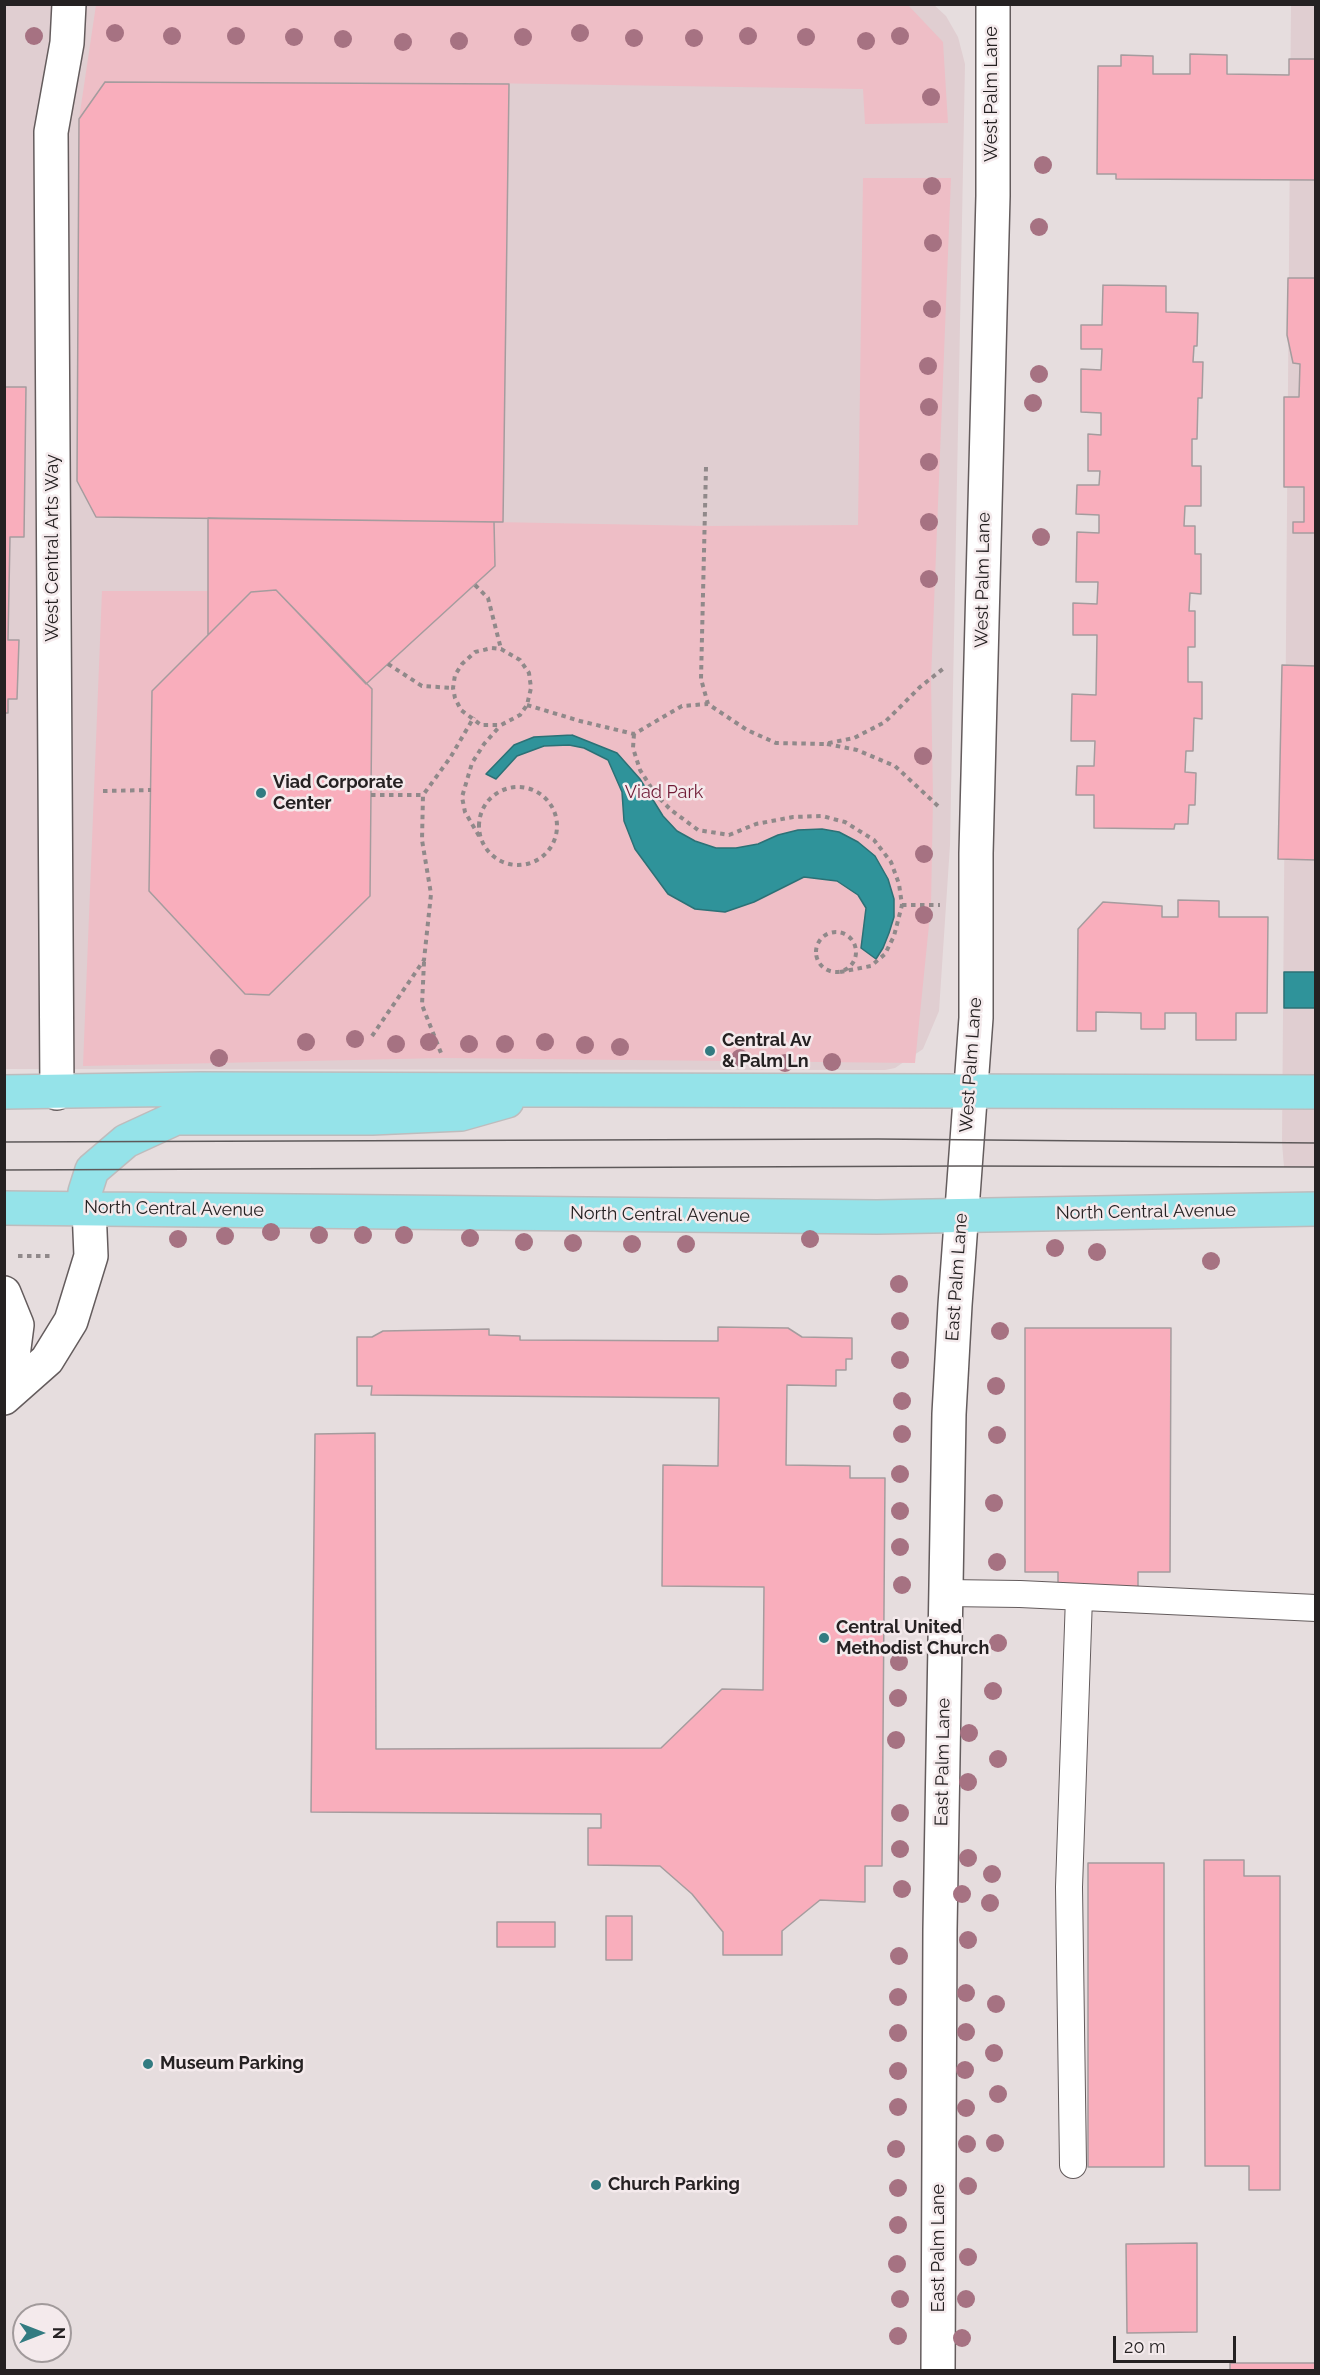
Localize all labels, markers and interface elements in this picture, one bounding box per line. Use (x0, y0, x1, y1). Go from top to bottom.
street label: West Palm Lane (981, 26, 1003, 162)
street label: West Central Arts Way (42, 454, 64, 642)
street label: West Palm Lane (971, 512, 995, 648)
place label: Viad Corporate Center (273, 772, 403, 814)
park label: Viad Park (625, 782, 703, 804)
marker: Viad Corporate Center (254, 786, 268, 800)
street label: West Palm Lane (955, 997, 987, 1133)
place label: Central Av & Palm Ln (722, 1030, 812, 1072)
marker: Central Av & Palm Ln (703, 1044, 717, 1058)
street label: North Central Avenue (84, 1197, 264, 1221)
street label: North Central Avenue (1056, 1200, 1236, 1224)
street label: North Central Avenue (570, 1203, 750, 1227)
street label: East Palm Lane (942, 1212, 972, 1342)
place label: Central United Methodist Church (836, 1617, 989, 1660)
marker: Central United Methodist Church (817, 1631, 831, 1645)
street label: East Palm Lane (931, 1698, 955, 1826)
place label: Museum Parking (160, 2053, 304, 2075)
marker: Museum Parking (141, 2057, 155, 2071)
place label: Church Parking (608, 2174, 740, 2196)
marker: Church Parking (589, 2178, 603, 2192)
street label: East Palm Lane (928, 2184, 950, 2312)
north arrow (12, 2303, 72, 2363)
scale bar (1116, 2324, 1239, 2362)
text: N (49, 2327, 68, 2339)
text: 20 m (1124, 2336, 1166, 2357)

